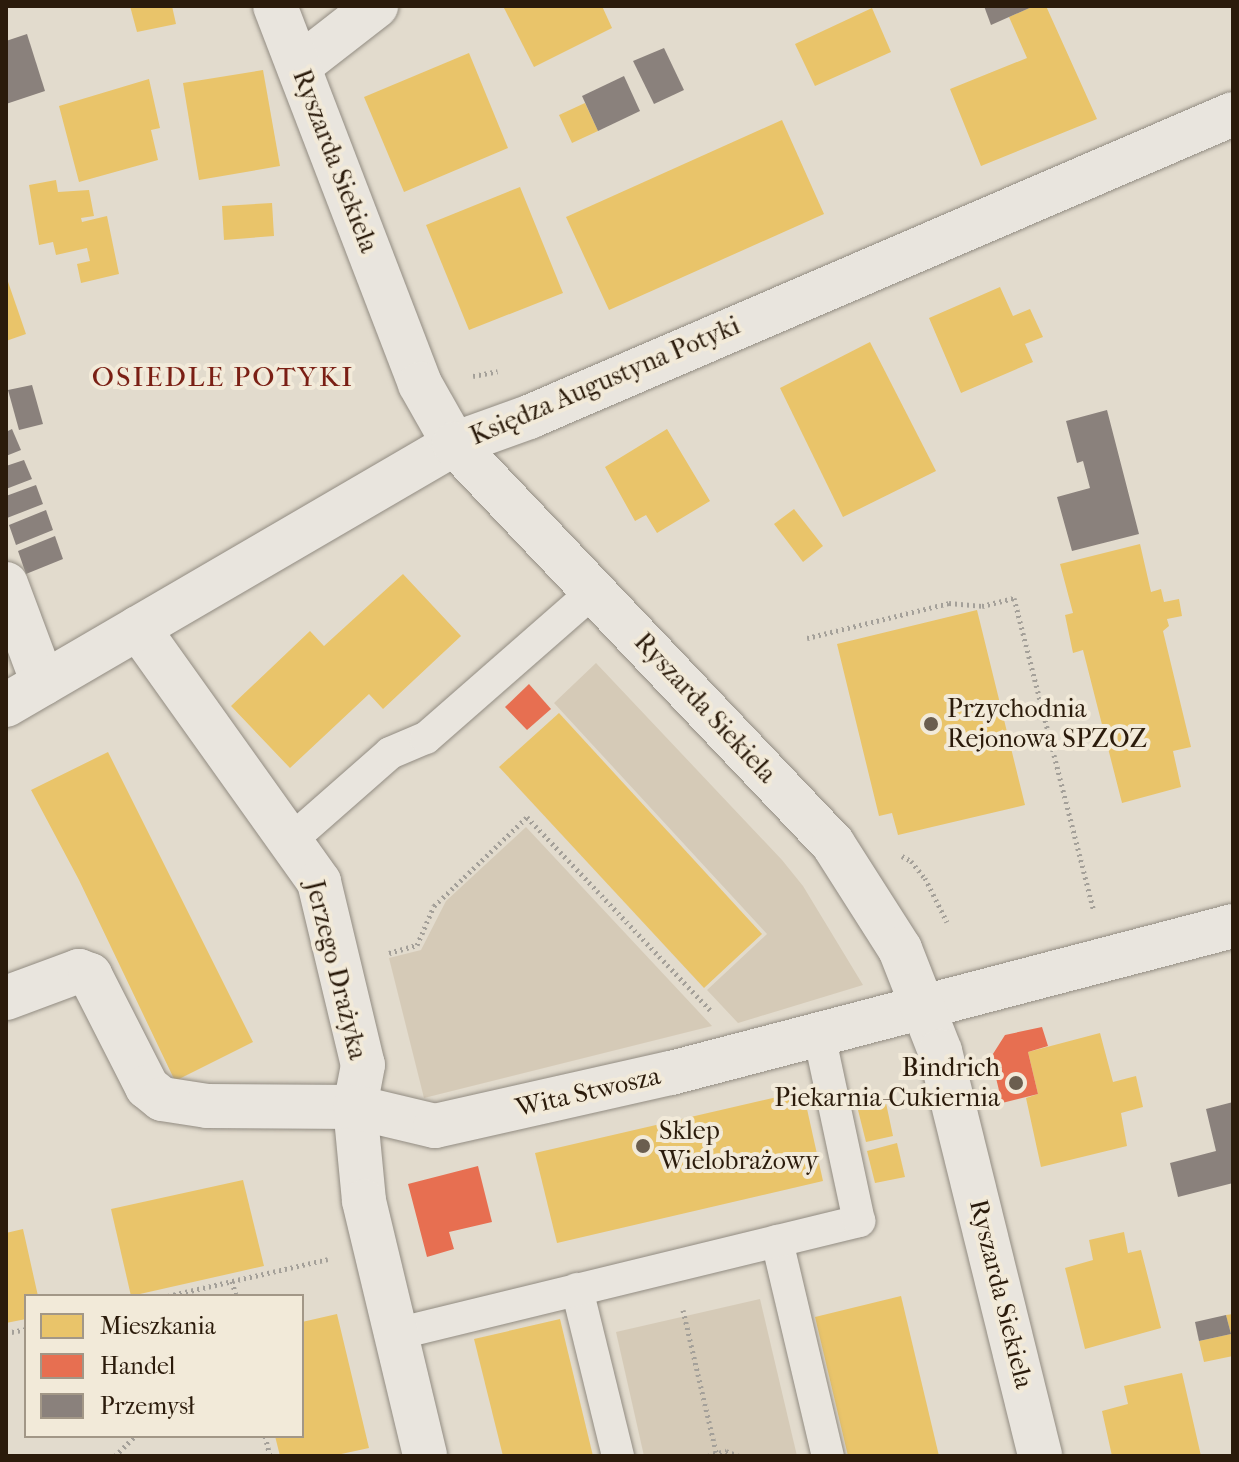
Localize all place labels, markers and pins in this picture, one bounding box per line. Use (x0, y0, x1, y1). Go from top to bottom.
place label: Przychodnia Rejonowa SPZOZ (947, 693, 1147, 754)
marker: Przychodnia Rejonowa SPZOZ (922, 715, 940, 733)
place label: Bindrich Piekarnia-Cukiernia (774, 1052, 1000, 1114)
marker: Bindrich Piekarnia-Cukiernia (1007, 1074, 1025, 1092)
place label: Sklep Wielobrażowy (659, 1115, 819, 1176)
marker: Sklep Wielobrażowy (634, 1137, 652, 1155)

